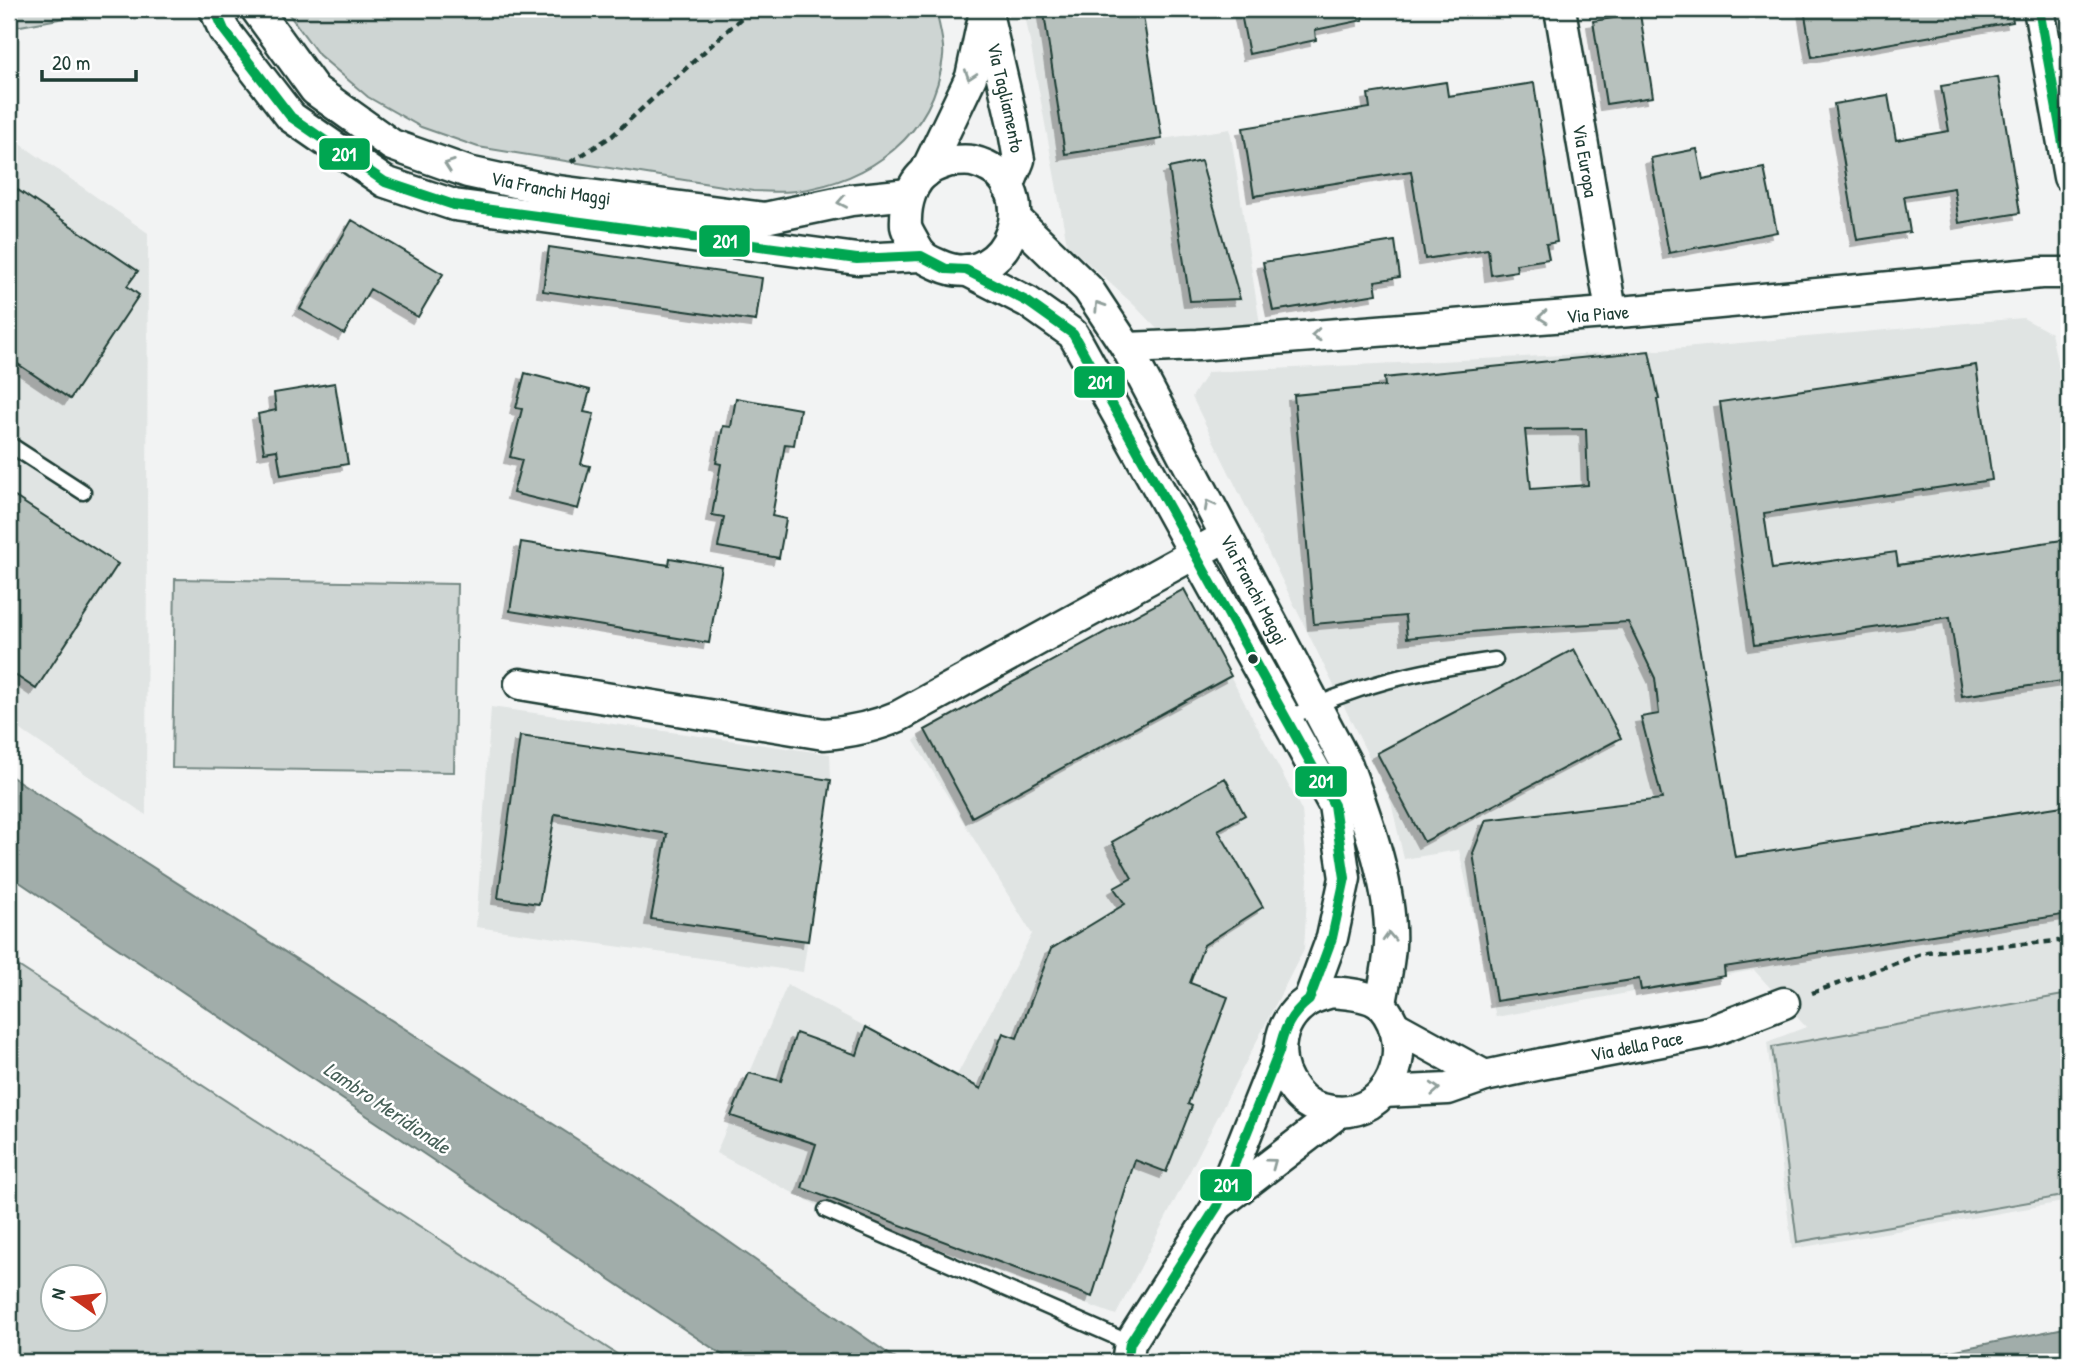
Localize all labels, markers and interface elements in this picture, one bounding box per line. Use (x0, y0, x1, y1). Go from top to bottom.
scale bar (42, 38, 136, 82)
street label: Via Tagliamento (981, 40, 1031, 155)
text: 20 m (52, 48, 90, 77)
one-way arrow (964, 69, 978, 81)
street label: Via Europa (1567, 123, 1605, 200)
line badge: 201 (318, 137, 371, 171)
text: 201 (332, 141, 356, 167)
one-way arrow (444, 159, 456, 173)
street label: Via Franchi Maggi (489, 164, 612, 211)
one-way arrow (836, 194, 848, 209)
line badge: 201 (698, 224, 751, 258)
text: 201 (713, 228, 737, 254)
street label: Via Piave (1565, 298, 1630, 329)
one-way arrow (1095, 301, 1107, 314)
one-way arrow (1537, 309, 1548, 324)
one-way arrow (1311, 327, 1322, 342)
line badge: 201 (1073, 365, 1126, 399)
text: 201 (1088, 369, 1112, 395)
one-way arrow (1204, 500, 1217, 512)
street label: Via Franchi Maggi (1215, 530, 1294, 649)
unlabelled marker (1246, 652, 1260, 666)
line badge: 201 (1294, 765, 1348, 798)
text: 201 (1309, 768, 1333, 794)
one-way arrow (1382, 931, 1397, 942)
street label: Via della Pace (1588, 1024, 1685, 1067)
water label: Lambro Meridionale (318, 1054, 458, 1162)
one-way arrow (1430, 1082, 1441, 1097)
one-way arrow (1264, 1159, 1277, 1172)
line badge: 201 (1199, 1168, 1253, 1202)
text: 201 (1214, 1172, 1238, 1198)
north arrow (38, 1262, 108, 1332)
text: N (44, 1286, 71, 1302)

